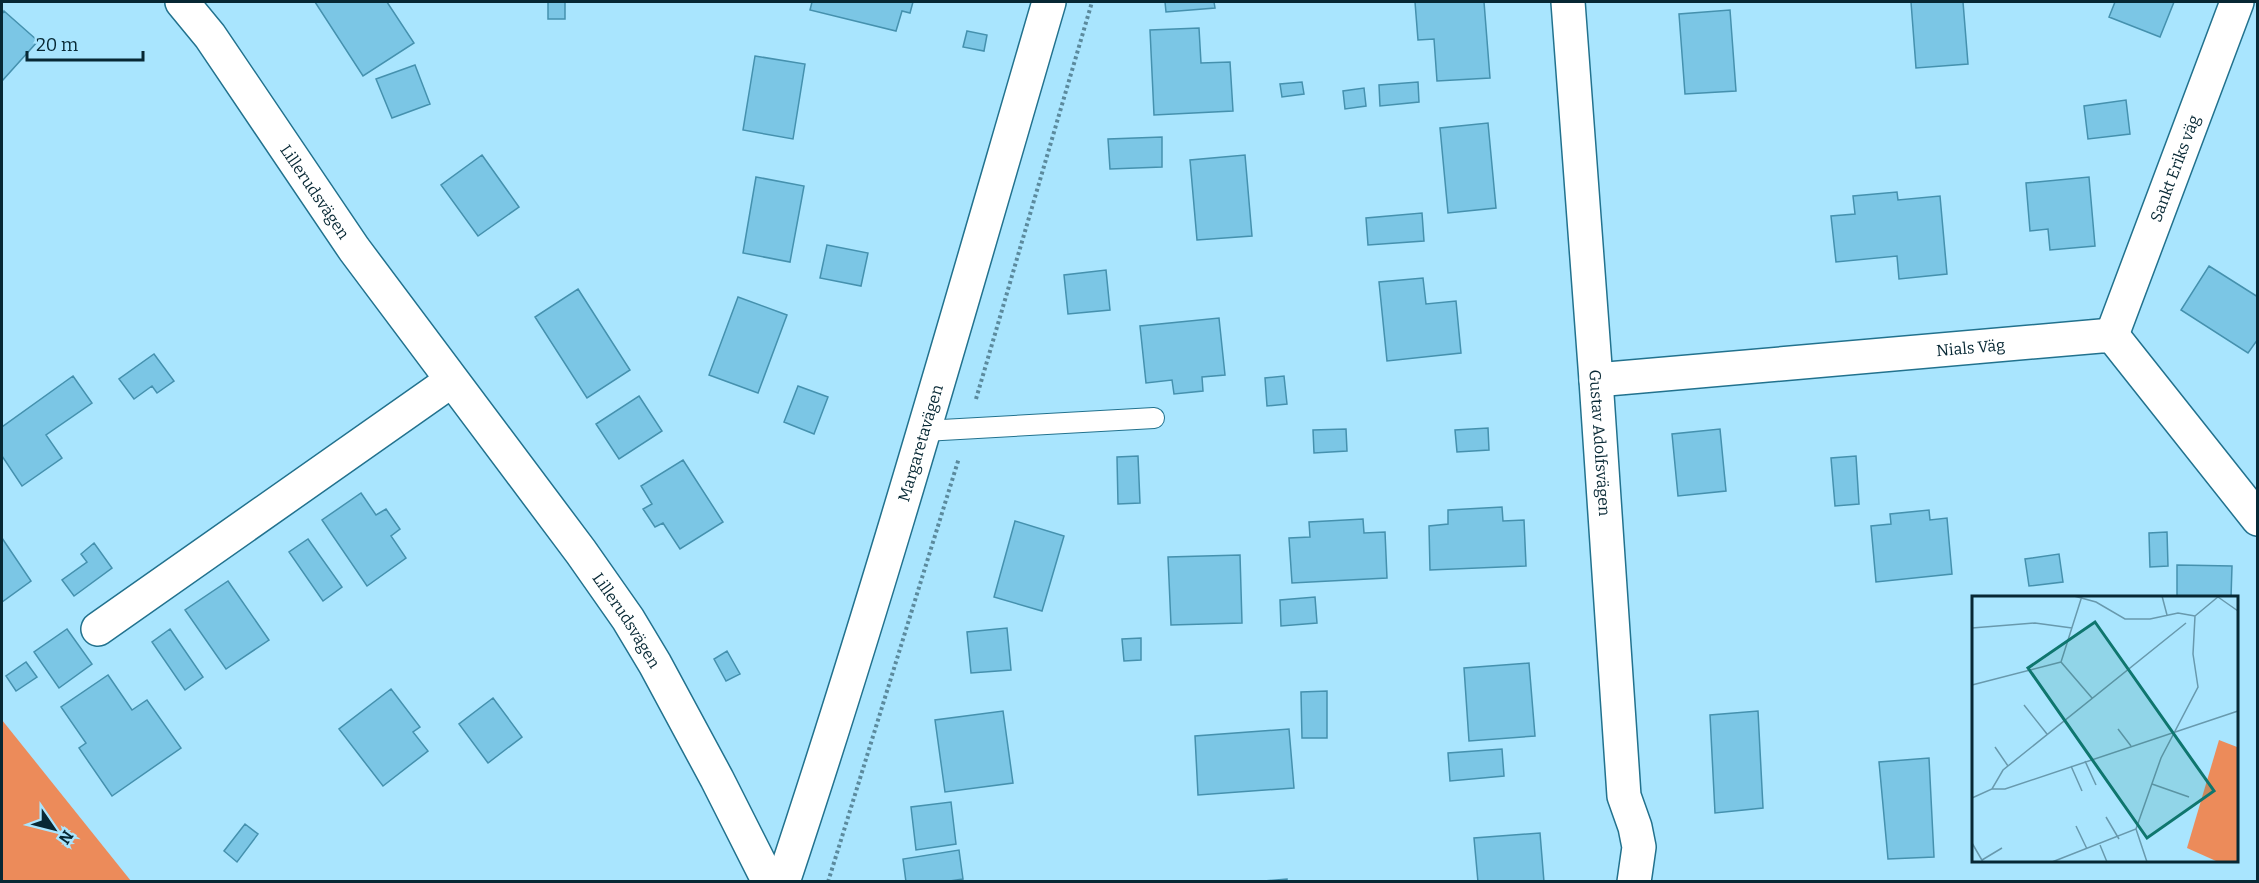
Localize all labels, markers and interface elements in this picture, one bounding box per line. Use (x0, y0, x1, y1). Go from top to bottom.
scale bar (27, 24, 142, 62)
text: 20 m (36, 34, 78, 56)
street label: Sankt Eriks väg (2146, 112, 2204, 225)
street label: Lillerudsvägen (276, 141, 353, 243)
street label: Nials Väg (1935, 335, 2006, 360)
street label: Gustav Adolfsvägen (1585, 369, 1614, 517)
street label: Margaretavägen (894, 382, 947, 504)
street label: Lillerudsvägen (589, 569, 664, 672)
inset map (1972, 596, 2238, 862)
north arrow (24, 799, 84, 859)
text: N (55, 827, 77, 848)

